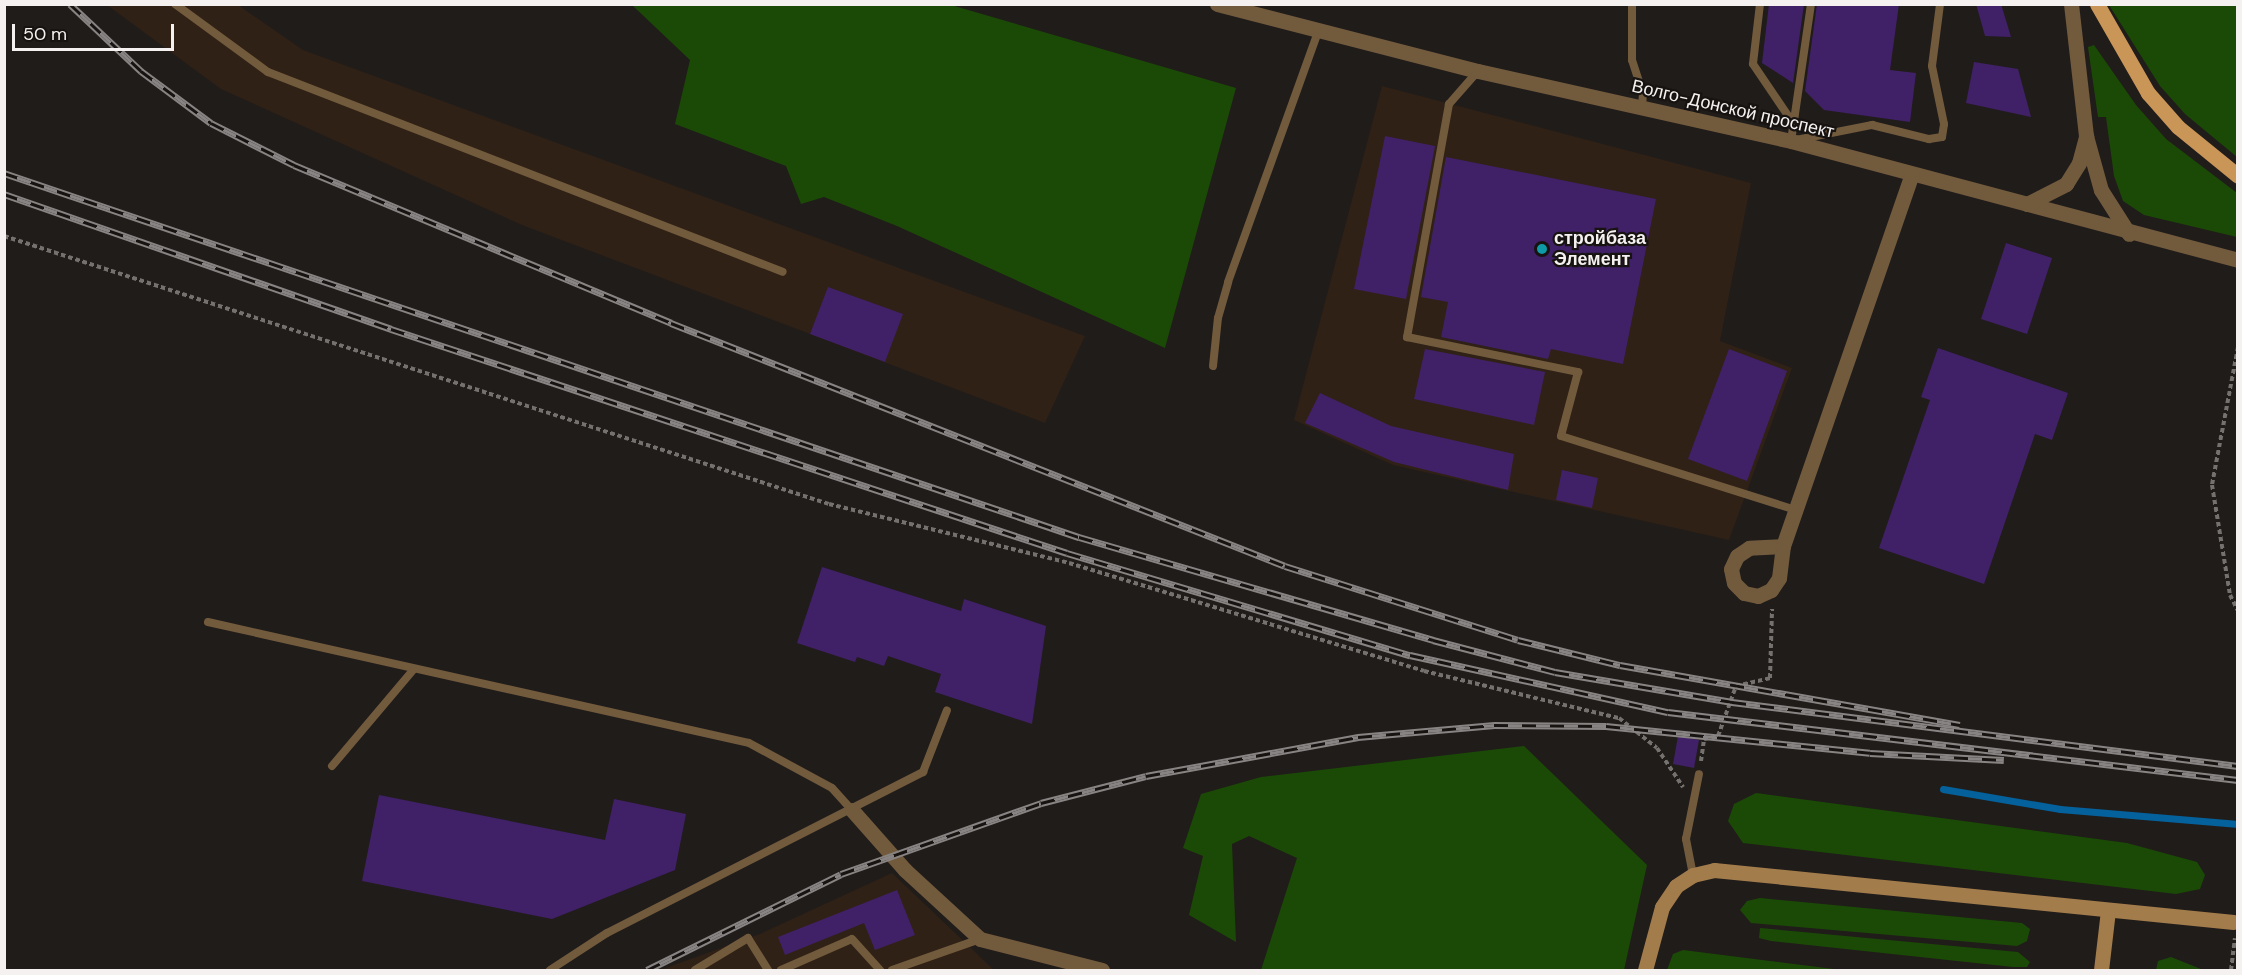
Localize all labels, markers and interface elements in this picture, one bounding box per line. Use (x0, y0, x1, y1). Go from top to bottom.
scale bar (15, 12, 177, 50)
text: 50 m (23, 22, 67, 46)
street label: Волго-Донской проспект (1630, 75, 1836, 143)
place label: стройбаза Элемент (1554, 228, 1646, 270)
marker: стройбаза Элемент (1535, 242, 1549, 256)

